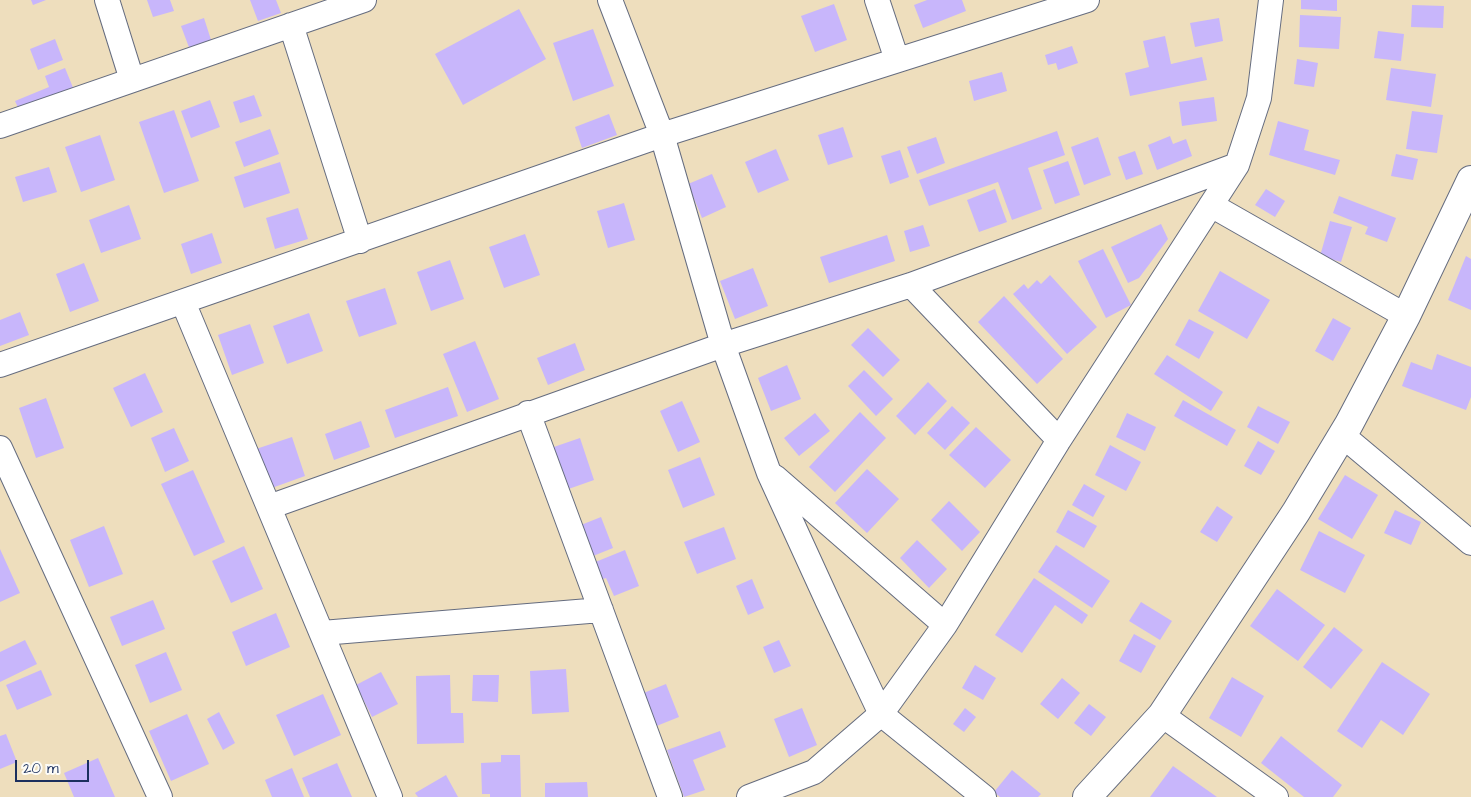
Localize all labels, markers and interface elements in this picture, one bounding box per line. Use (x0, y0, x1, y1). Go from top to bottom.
scale bar (18, 750, 91, 782)
text: 20 m (23, 758, 59, 779)

